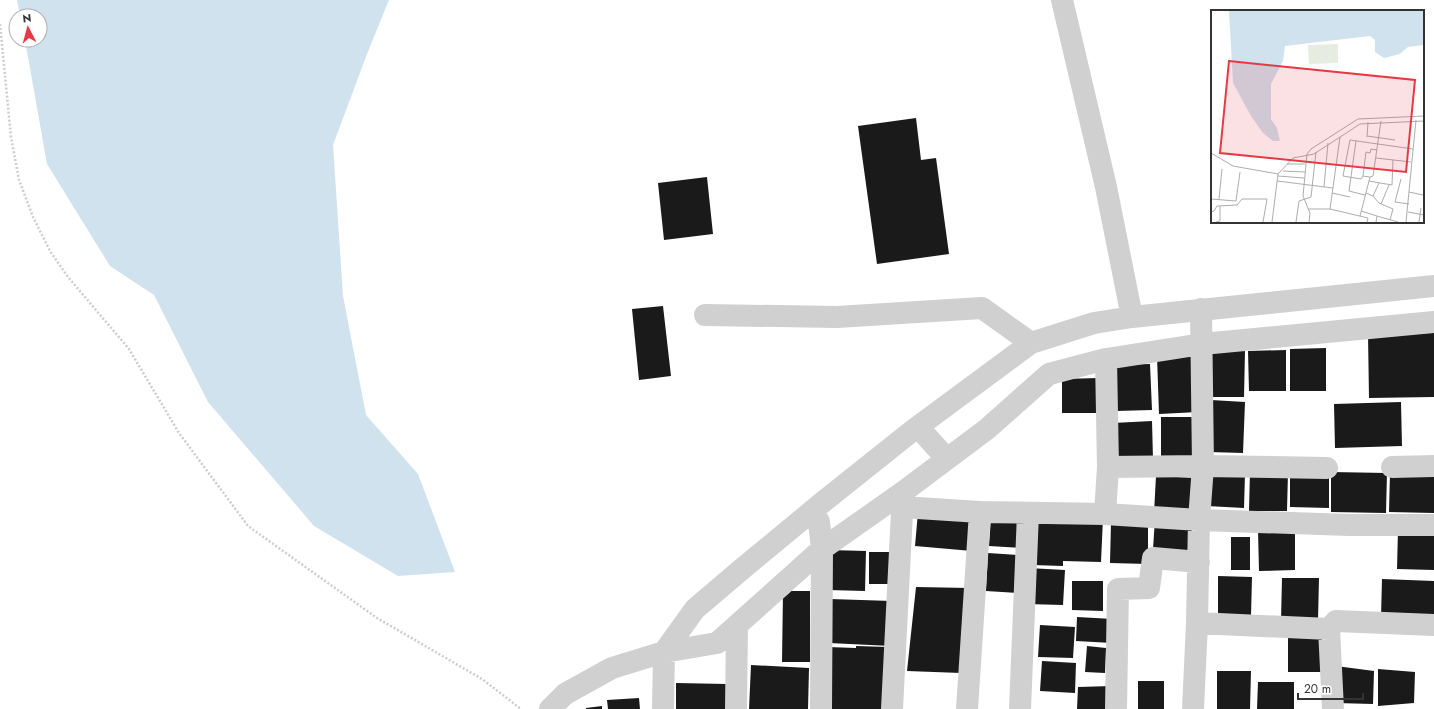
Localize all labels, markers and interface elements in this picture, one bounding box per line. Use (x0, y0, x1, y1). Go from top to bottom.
north arrow (8, 8, 48, 48)
text: N (22, 10, 32, 26)
inset map (1211, 10, 1424, 223)
scale bar (1298, 675, 1363, 701)
text: 20 m (1304, 680, 1331, 698)

